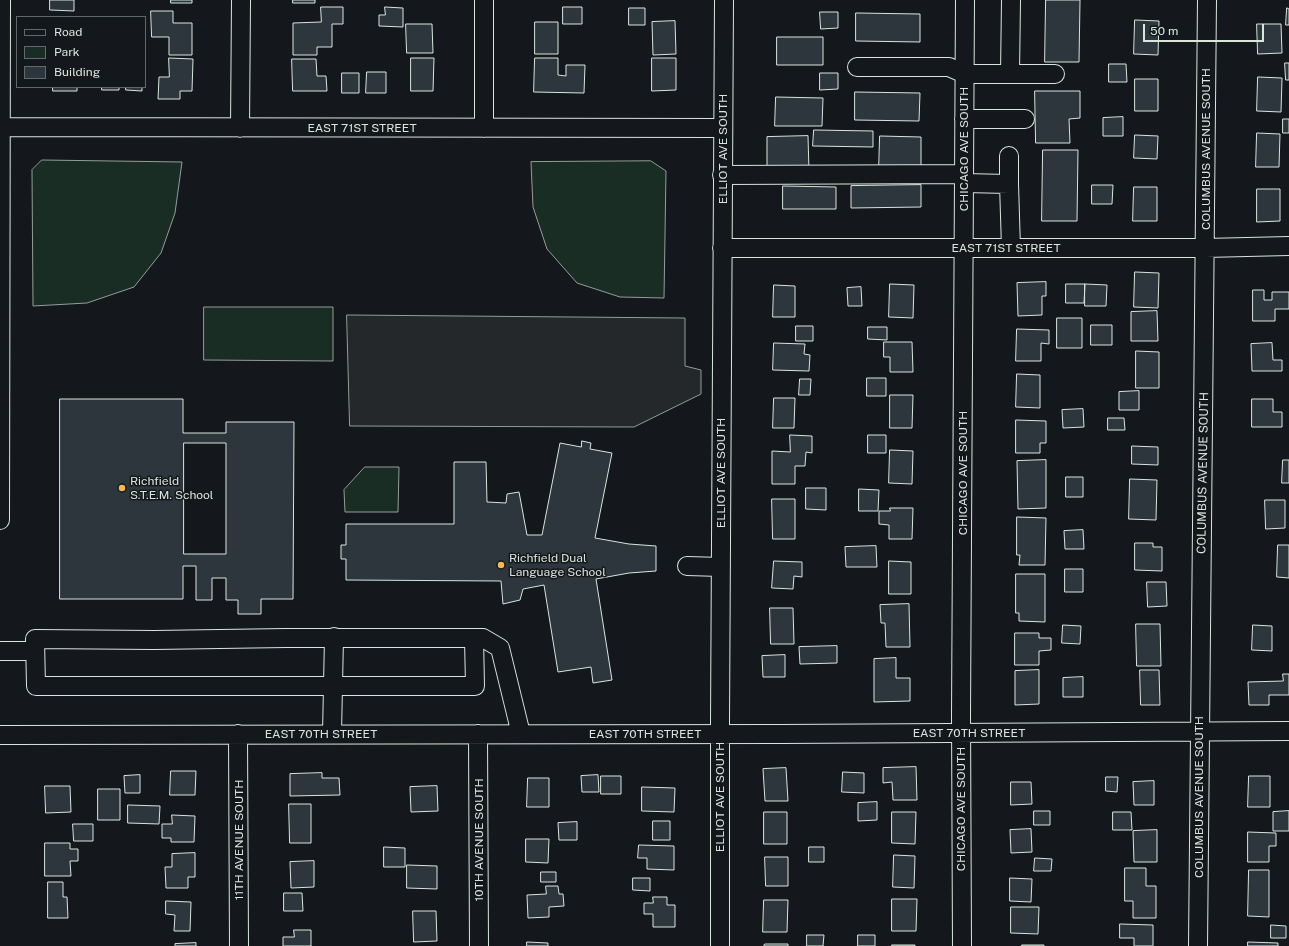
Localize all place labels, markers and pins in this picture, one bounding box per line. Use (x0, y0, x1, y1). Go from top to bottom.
place label: Richfield S.T.E.M. School (130, 474, 214, 502)
marker: Richfield S.T.E.M. School (117, 483, 127, 493)
place label: Richfield Dual Language School (509, 551, 606, 579)
marker: Richfield Dual Language School (496, 560, 506, 570)

